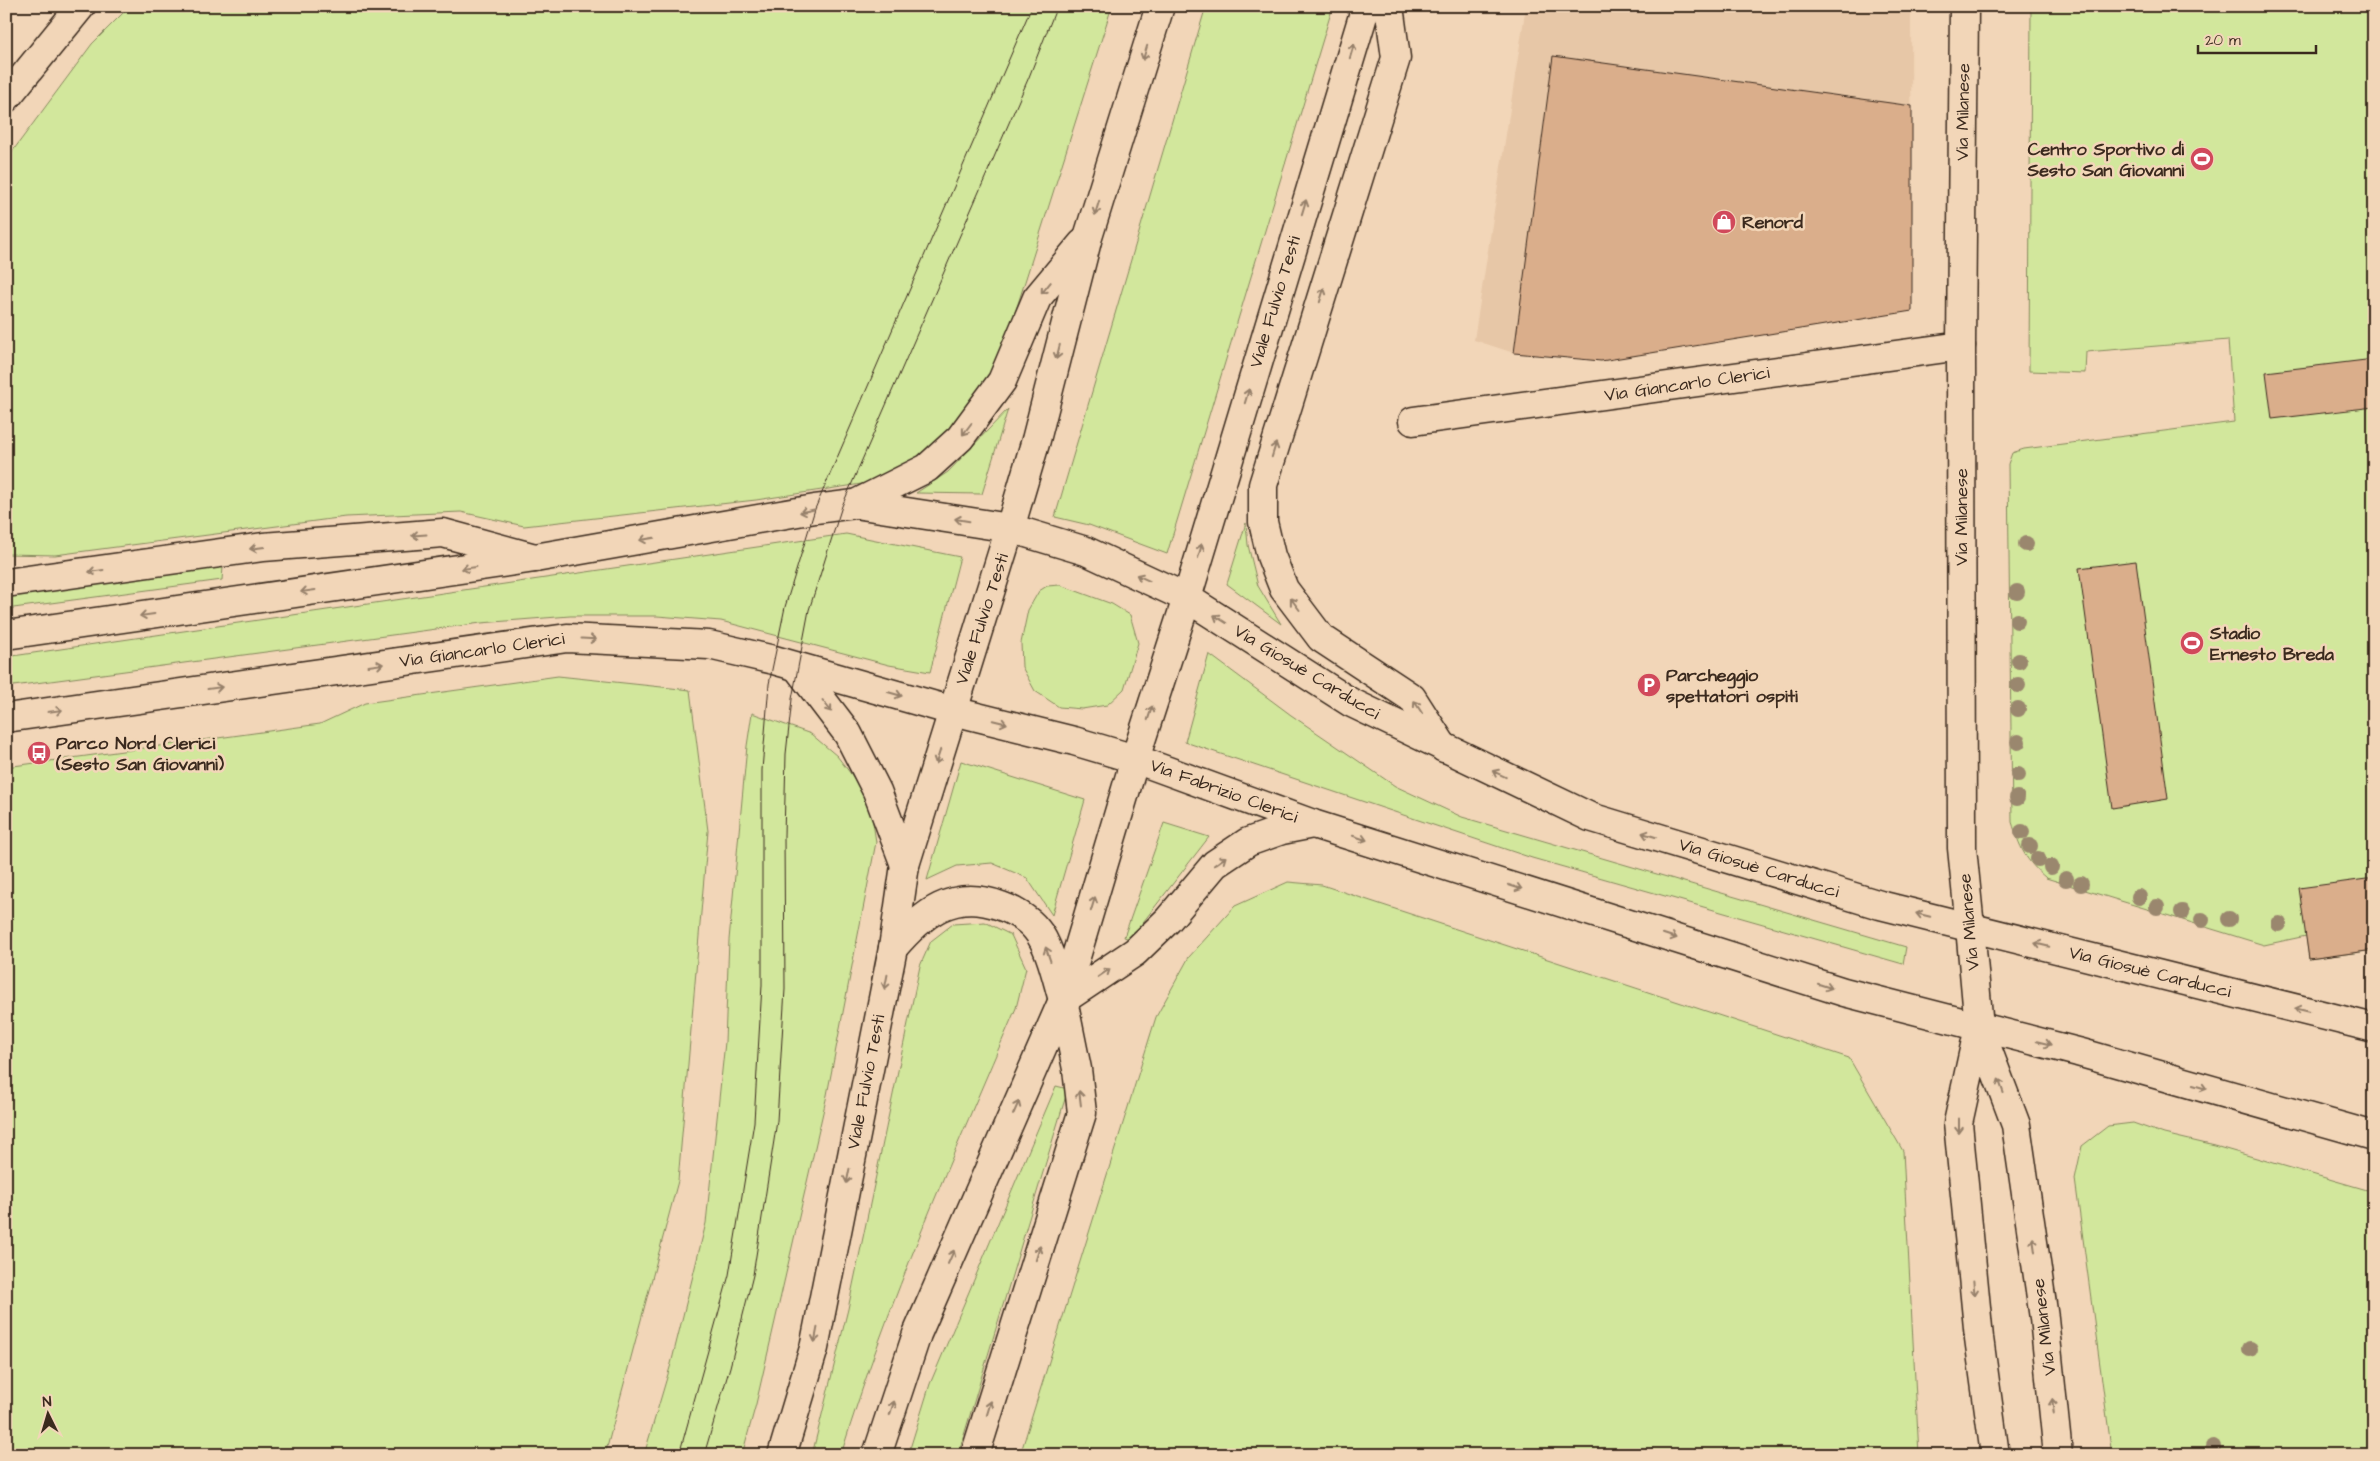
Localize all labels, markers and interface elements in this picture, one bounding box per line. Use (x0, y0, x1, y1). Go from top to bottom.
scale bar (2198, 22, 2315, 54)
text: 20 m (2205, 30, 2241, 51)
one-way arrow (1140, 44, 1150, 60)
one-way arrow (1348, 44, 1358, 60)
street label: Via Milanese (1950, 63, 1976, 161)
place label: Centro Sportivo di Sesto San Giovanni (2027, 137, 2184, 183)
sports icon: Centro Sportivo di Sesto San Giovanni (2189, 146, 2215, 172)
one-way arrow (1300, 199, 1310, 215)
one-way arrow (1091, 200, 1101, 216)
shop icon: Renord (1711, 209, 1737, 235)
place label: Renord (1742, 210, 1804, 235)
street label: Viale Fulvio Testi (1243, 233, 1307, 371)
one-way arrow (1040, 281, 1051, 294)
one-way arrow (1318, 288, 1327, 303)
one-way arrow (1053, 343, 1063, 359)
street label: Via Giancarlo Clerici (1603, 360, 1771, 408)
one-way arrow (1243, 388, 1253, 404)
one-way arrow (962, 422, 972, 436)
one-way arrow (1270, 443, 1279, 459)
street label: Via Milanese (1949, 468, 1974, 566)
one-way arrow (799, 506, 815, 516)
one-way arrow (954, 515, 970, 525)
one-way arrow (412, 531, 428, 540)
one-way arrow (639, 534, 655, 544)
one-way arrow (250, 543, 266, 553)
one-way arrow (1196, 544, 1206, 560)
street label: Viale Fulvio Testi (949, 550, 1015, 688)
one-way arrow (461, 563, 477, 573)
one-way arrow (89, 566, 105, 576)
one-way arrow (1136, 573, 1151, 582)
one-way arrow (301, 586, 317, 596)
one-way arrow (1290, 597, 1300, 611)
one-way arrow (140, 610, 156, 620)
one-way arrow (1214, 614, 1228, 624)
street label: Via Giosuè Carducci (1229, 618, 1385, 726)
place label: Stadio Ernesto Breda (2209, 621, 2335, 667)
street label: Via Giancarlo Clerici (398, 626, 566, 674)
sports icon: Stadio Ernesto Breda (2179, 630, 2205, 656)
one-way arrow (581, 634, 597, 643)
one-way arrow (368, 660, 384, 670)
place label: Parcheggio spettatori ospiti (1666, 663, 1798, 709)
parking icon: Parcheggio spettatori ospiti (1636, 672, 1662, 698)
one-way arrow (207, 683, 223, 693)
one-way arrow (886, 690, 902, 700)
one-way arrow (821, 699, 832, 712)
one-way arrow (1413, 700, 1423, 714)
one-way arrow (1145, 705, 1155, 721)
one-way arrow (46, 706, 62, 716)
one-way arrow (991, 718, 1007, 728)
place label: Parco Nord Clerici (Sesto San Giovanni) (55, 731, 225, 777)
bus stop icon: Parco Nord Clerici (Sesto San Giovanni) (26, 740, 52, 766)
one-way arrow (932, 749, 942, 765)
street label: Via Fabrizio Clerici (1147, 753, 1302, 829)
one-way arrow (1492, 769, 1507, 778)
one-way arrow (1642, 829, 1658, 839)
street label: Via Giosuè Carducci (1676, 832, 1843, 904)
one-way arrow (1352, 834, 1368, 844)
one-way arrow (1213, 856, 1227, 866)
street label: Via Milanese (1952, 872, 1986, 972)
one-way arrow (1506, 883, 1522, 893)
one-way arrow (1089, 896, 1098, 912)
one-way arrow (1915, 910, 1931, 919)
one-way arrow (1661, 932, 1677, 942)
one-way arrow (2035, 940, 2051, 949)
street label: Via Giosuè Carducci (2066, 940, 2234, 1004)
one-way arrow (1043, 947, 1052, 962)
one-way arrow (1096, 968, 1110, 978)
one-way arrow (881, 973, 891, 989)
one-way arrow (1816, 981, 1832, 991)
one-way arrow (2294, 1005, 2310, 1014)
street label: Viale Fulvio Testi (841, 1012, 891, 1152)
one-way arrow (2035, 1039, 2051, 1049)
one-way arrow (1996, 1079, 2005, 1095)
one-way arrow (2192, 1082, 2208, 1092)
one-way arrow (1075, 1090, 1085, 1106)
one-way arrow (1011, 1101, 1021, 1116)
one-way arrow (1954, 1118, 1964, 1134)
one-way arrow (843, 1167, 852, 1183)
one-way arrow (2029, 1237, 2039, 1253)
one-way arrow (1033, 1246, 1043, 1262)
one-way arrow (946, 1250, 956, 1265)
street label: Via Milanese (2026, 1277, 2062, 1377)
one-way arrow (1969, 1280, 1979, 1296)
one-way arrow (811, 1326, 820, 1342)
north arrow (22, 1388, 72, 1438)
text: N (42, 1392, 52, 1412)
one-way arrow (2048, 1399, 2058, 1415)
one-way arrow (888, 1401, 898, 1417)
one-way arrow (985, 1401, 994, 1417)

